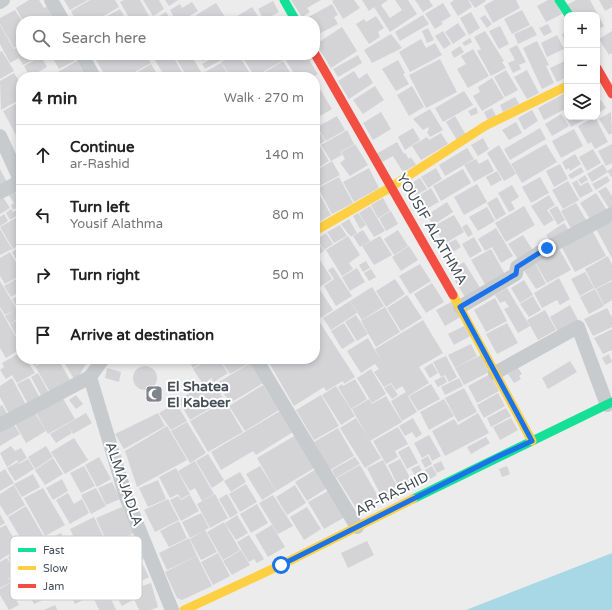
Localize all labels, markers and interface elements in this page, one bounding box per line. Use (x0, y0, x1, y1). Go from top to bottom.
map controls (564, 12, 600, 120)
button: + (564, 12, 600, 48)
search box (16, 16, 320, 60)
icon: search (30, 27, 52, 49)
text: Search here (62, 29, 146, 47)
button: − (564, 48, 600, 84)
button: layers (564, 84, 600, 120)
text: 4 min (32, 88, 77, 109)
text: Walk · 270 m (224, 90, 304, 106)
text: Continue (70, 138, 134, 156)
icon: ahead (32, 144, 54, 166)
text: 140 m (264, 147, 304, 163)
text: ar-Rashid (70, 156, 130, 172)
street label: YOUSIF ALATHMA (393, 170, 471, 288)
text: Turn left (70, 198, 130, 216)
icon: left (32, 204, 54, 226)
text: 80 m (272, 207, 304, 223)
text: Yousif Alathma (70, 216, 163, 232)
route end (538, 239, 556, 257)
icon: right (32, 264, 54, 286)
text: Turn right (70, 266, 140, 284)
text: 50 m (272, 267, 304, 283)
icon: arrive (32, 324, 54, 346)
text: Arrive at destination (70, 326, 214, 344)
place label: El Shatea El Kabeer (167, 378, 231, 411)
mosque icon: El Shatea El Kabeer (144, 384, 164, 404)
street label: ALMAJADLA (102, 440, 146, 528)
street label: AR-RASHID (352, 468, 432, 520)
legend (10, 536, 142, 600)
text: Fast (43, 544, 64, 557)
route start (272, 556, 290, 574)
text: Slow (43, 562, 68, 575)
text: Jam (43, 580, 64, 593)

